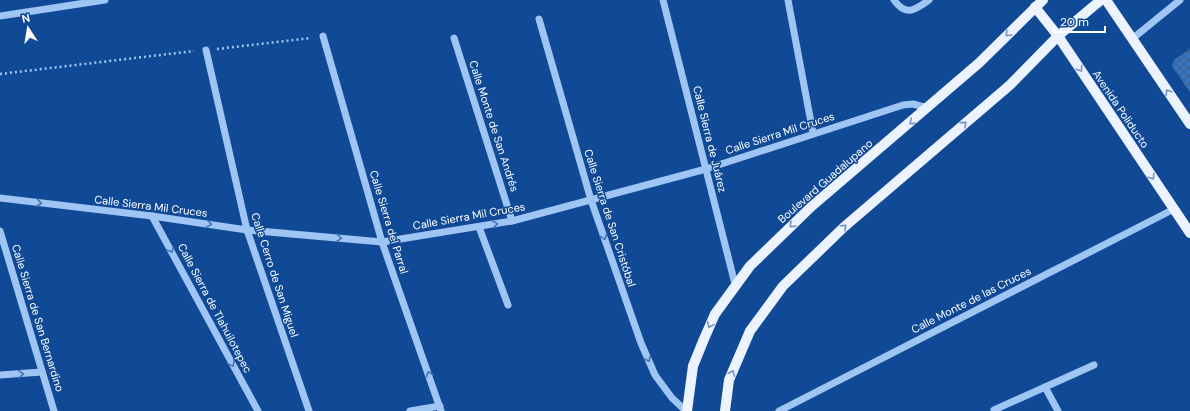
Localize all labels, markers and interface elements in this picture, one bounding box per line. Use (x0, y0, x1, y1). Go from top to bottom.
north arrow (8, 8, 48, 48)
scale bar (1054, 8, 1105, 34)
text: N (21, 11, 31, 26)
text: 20 m (1060, 14, 1089, 30)
one-way arrow (1005, 29, 1013, 37)
street label: Calle Monte de San Andrés (466, 59, 522, 193)
one-way arrow (1075, 65, 1083, 72)
street label: Avenida Poliducto (1090, 67, 1152, 151)
street label: Calle Sierra de Juárez (690, 84, 730, 194)
one-way arrow (1165, 89, 1173, 96)
street label: Calle Sierra Mil Cruces (724, 109, 836, 157)
one-way arrow (909, 117, 916, 124)
one-way arrow (959, 122, 966, 129)
street label: Boulevard Guadalupano (775, 136, 875, 226)
street label: Calle Sierra de San Cristóbal (581, 147, 639, 289)
street label: Calle Sierra del Parral (367, 169, 411, 275)
one-way arrow (1147, 173, 1155, 180)
street label: Calle Sierra Mil Cruces (94, 192, 208, 220)
one-way arrow (36, 198, 42, 207)
street label: Calle Sierra Mil Cruces (412, 199, 526, 233)
street label: Calle Cerro de San Miguel (248, 211, 302, 339)
one-way arrow (206, 219, 212, 228)
one-way arrow (492, 220, 498, 229)
one-way arrow (789, 220, 797, 228)
one-way arrow (839, 225, 847, 232)
one-way arrow (336, 233, 342, 242)
one-way arrow (599, 233, 607, 240)
street label: Calle Sierra de Tlahuilotepec (175, 241, 255, 375)
street label: Calle Sierra de San Bernardino (9, 243, 67, 393)
one-way arrow (166, 246, 173, 253)
street label: Calle Monte de las Cruces (909, 264, 1033, 336)
one-way arrow (707, 321, 715, 328)
one-way arrow (643, 355, 651, 362)
one-way arrow (228, 360, 235, 367)
one-way arrow (18, 369, 24, 378)
one-way arrow (727, 370, 735, 377)
one-way arrow (425, 371, 433, 378)

